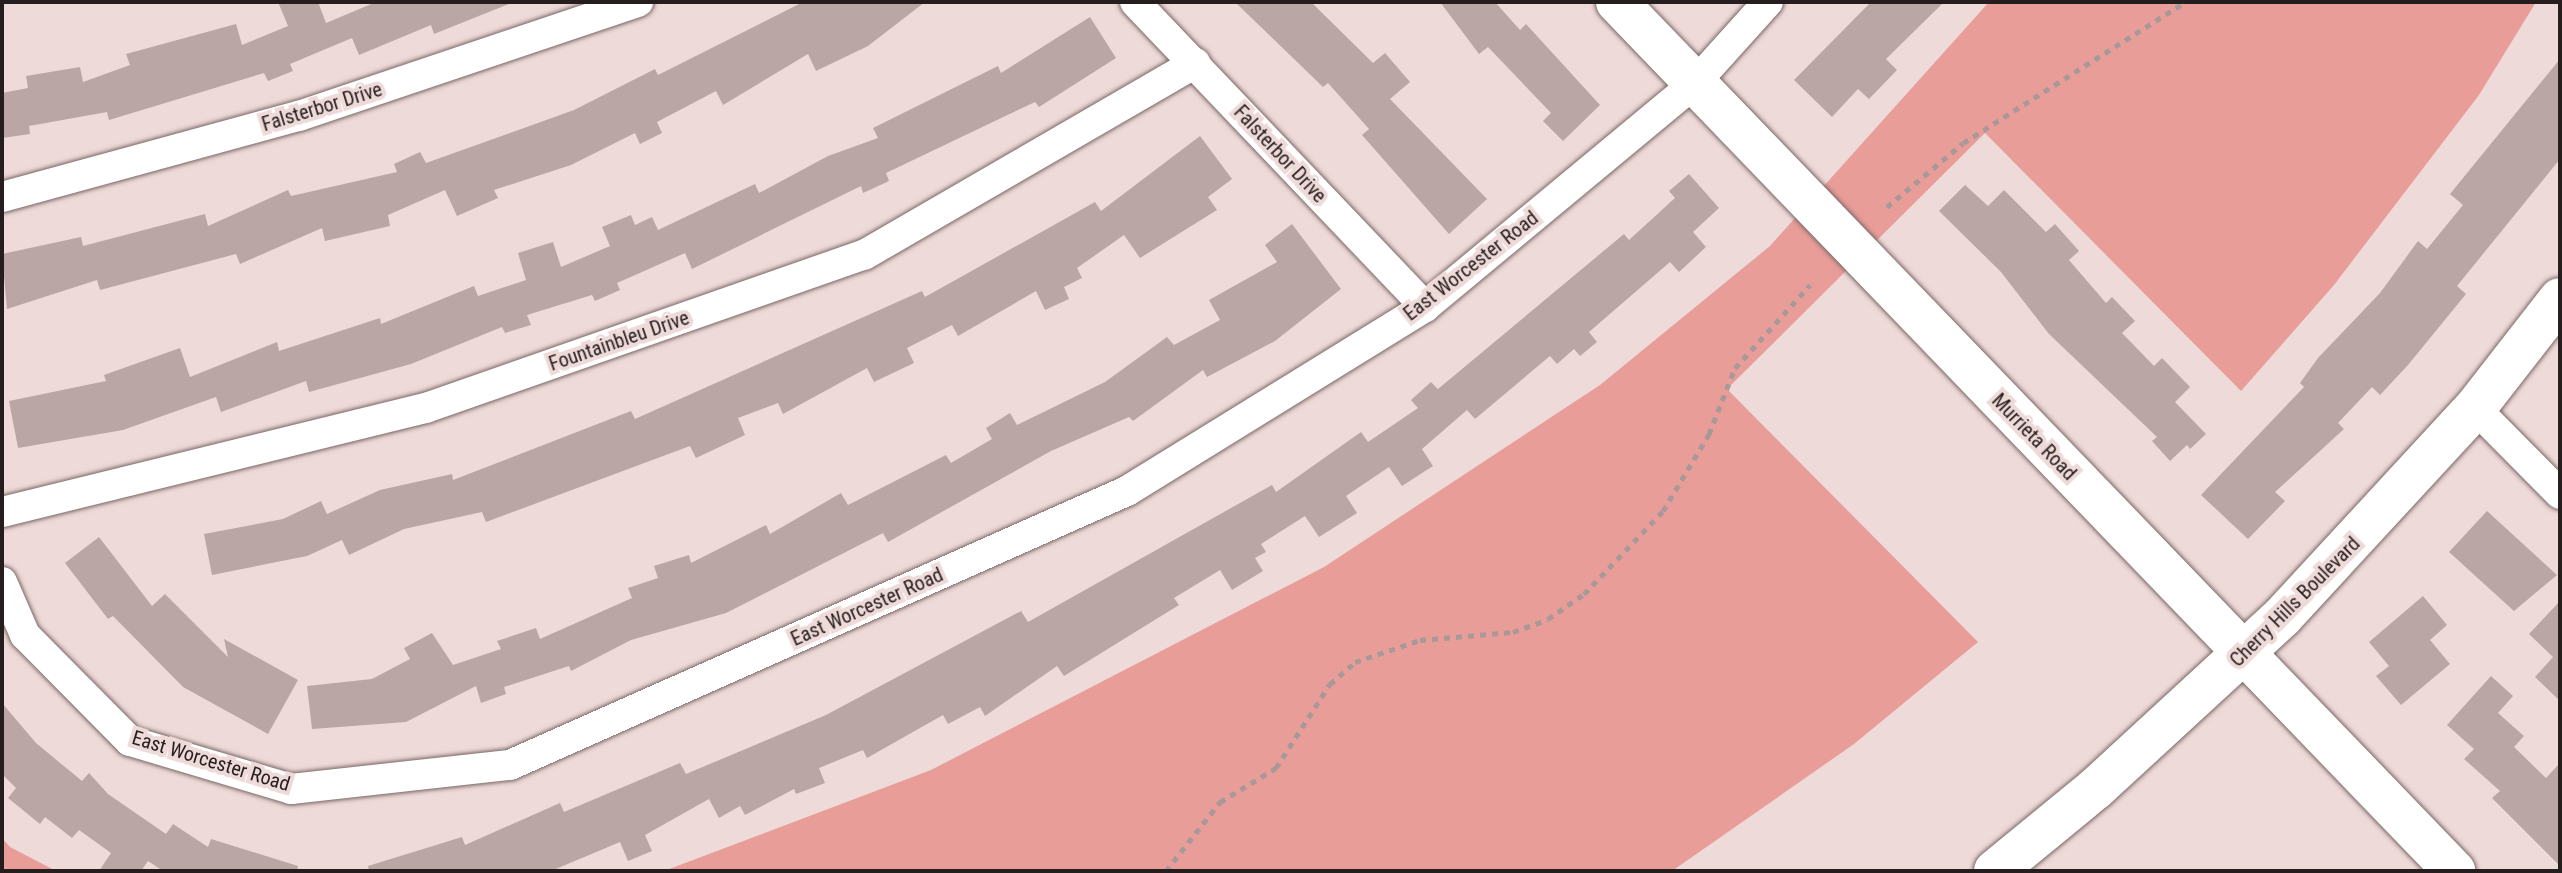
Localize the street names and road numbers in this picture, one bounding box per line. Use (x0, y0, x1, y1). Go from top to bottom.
street label: Falsterbor Drive (259, 77, 385, 137)
street label: Falsterbor Drive (1229, 100, 1331, 208)
street label: East Worcester Road (1399, 206, 1543, 326)
street label: Fountainbleu Drive (546, 306, 692, 376)
street label: Murrieta Road (1987, 389, 2081, 485)
street label: Cherry Hills Boulevard (2225, 532, 2365, 672)
street label: East Worcester Road (787, 563, 947, 651)
street label: East Worcester Road (129, 726, 293, 796)

